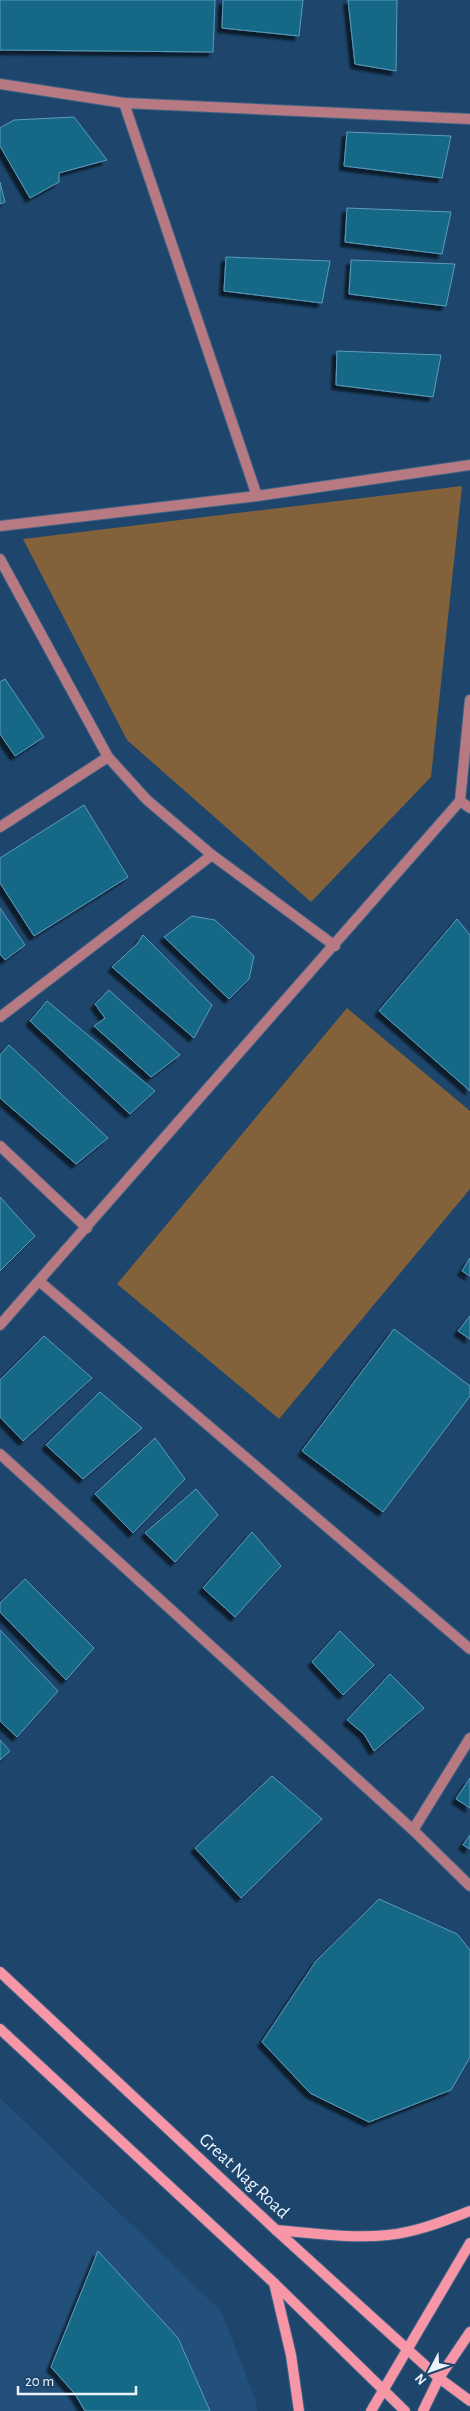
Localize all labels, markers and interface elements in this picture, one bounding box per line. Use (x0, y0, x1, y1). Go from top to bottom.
street label: Great Nag Road (195, 2130, 293, 2222)
north arrow (405, 2346, 455, 2396)
scale bar (18, 2364, 135, 2396)
text: N (412, 2371, 429, 2387)
text: 20 m (25, 2374, 54, 2389)

